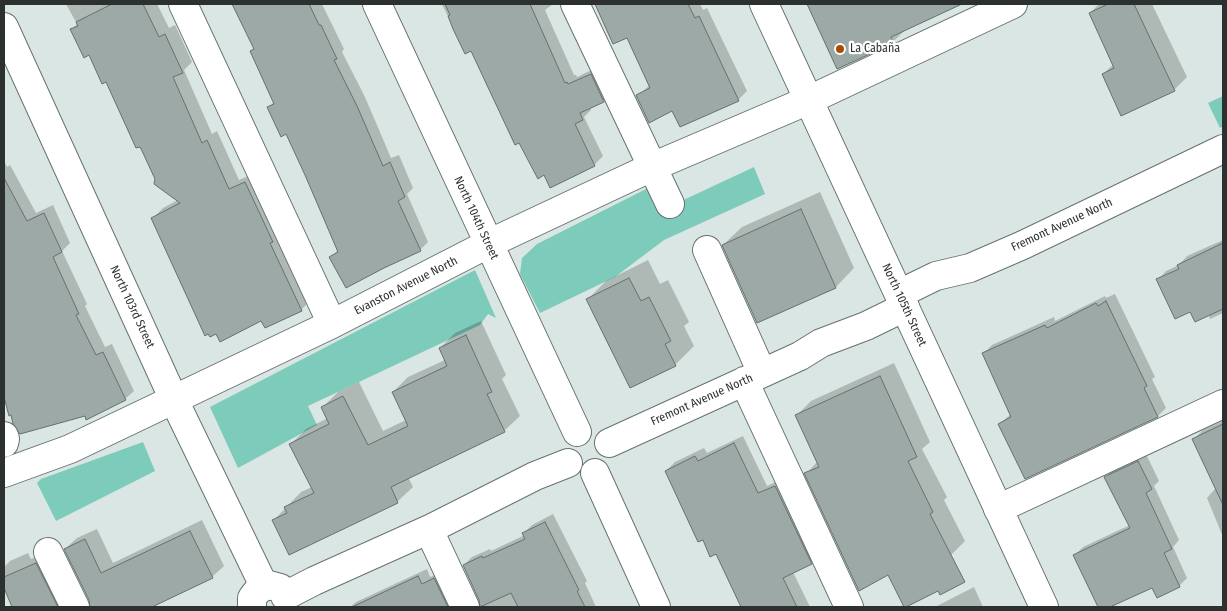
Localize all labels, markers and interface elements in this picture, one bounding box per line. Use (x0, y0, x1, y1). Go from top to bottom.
place label: La Cabaña (850, 42, 900, 56)
marker: La Cabaña (834, 43, 846, 55)
street label: North 104th Street (450, 174, 502, 262)
street label: Fremont Avenue North (1009, 195, 1115, 255)
street label: Evanston Avenue North (352, 254, 460, 318)
street label: North 105th Street (879, 261, 929, 349)
street label: North 103rd Street (107, 263, 157, 351)
street label: Fremont Avenue North (649, 371, 755, 429)

